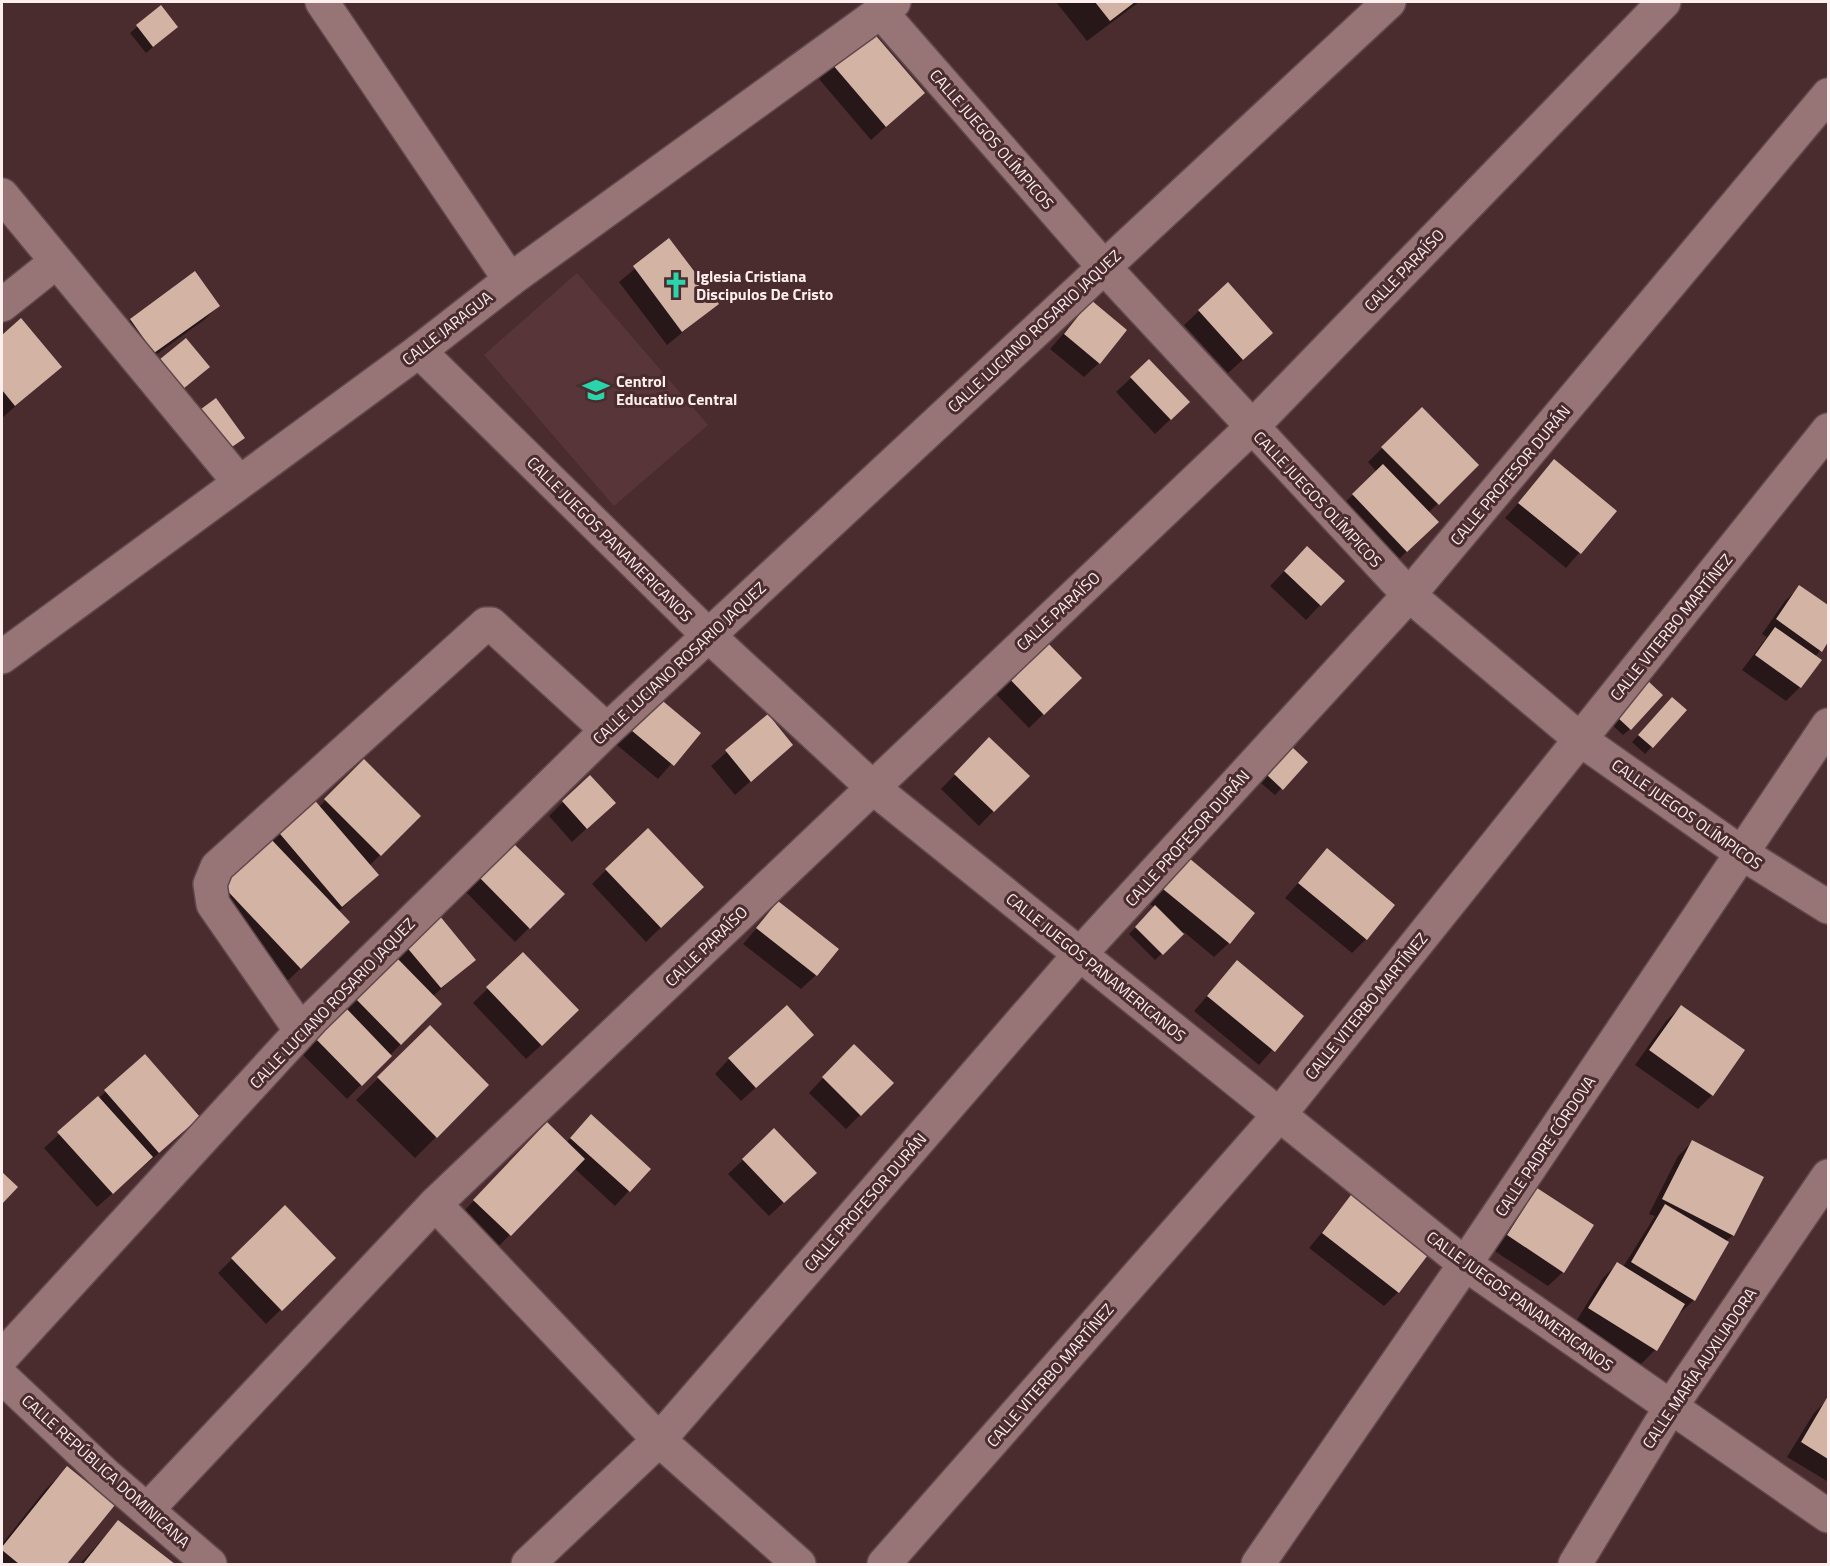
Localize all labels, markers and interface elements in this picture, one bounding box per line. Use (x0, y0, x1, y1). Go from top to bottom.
street label: CALLE JUEGOS OLÍMPICOS (924, 64, 1060, 214)
street label: CALLE PARAÍSO (1358, 223, 1450, 317)
street label: CALLE LUCIANO ROSARIO JAQUEZ (942, 244, 1126, 418)
place label: Iglesia Cristiana Discipulos De Cristo (696, 264, 833, 306)
church icon: Iglesia Cristiana Discipulos De Cristo (661, 270, 691, 300)
street label: CALLE JARAGUA (397, 285, 498, 371)
place label: Centrol Educativo Central (616, 369, 737, 411)
school or university icon: Centrol Educativo Central (581, 375, 611, 405)
street label: CALLE PROFESOR DURÁN (1444, 400, 1576, 550)
street label: CALLE JUEGOS OLÍMPICOS (1248, 425, 1388, 573)
street label: CALLE JUEGOS PANAMERICANOS (522, 451, 698, 627)
street label: CALLE VITERBO MARTÍNEZ (1604, 548, 1738, 706)
street label: CALLE PARAÍSO (1011, 566, 1105, 656)
street label: CALLE LUCIANO ROSARIO JAQUEZ (587, 576, 771, 750)
street label: CALLE JUEGOS OLÍMPICOS (1607, 753, 1767, 875)
street label: CALLE PROFESOR DURÁN (1119, 764, 1255, 912)
street label: CALLE JUEGOS PANAMERICANOS (1001, 887, 1191, 1047)
street label: CALLE PARAÍSO (659, 900, 753, 992)
street label: CALLE LUCIANO ROSARIO JAQUEZ (244, 912, 420, 1094)
street label: CALLE VITERBO MARTÍNEZ (1299, 927, 1433, 1085)
street label: CALLE PADRE CÓRDOVA (1489, 1070, 1601, 1221)
street label: CALLE PROFESOR DURÁN (798, 1128, 932, 1276)
street label: CALLE JUEGOS PANAMERICANOS (1422, 1225, 1618, 1377)
street label: CALLE MARÍA AUXILIADORA (1636, 1282, 1762, 1453)
street label: CALLE VITERBO MARTÍNEZ (981, 1298, 1119, 1452)
street label: CALLE REPÚBLICA DOMINICANA (17, 1389, 196, 1554)

